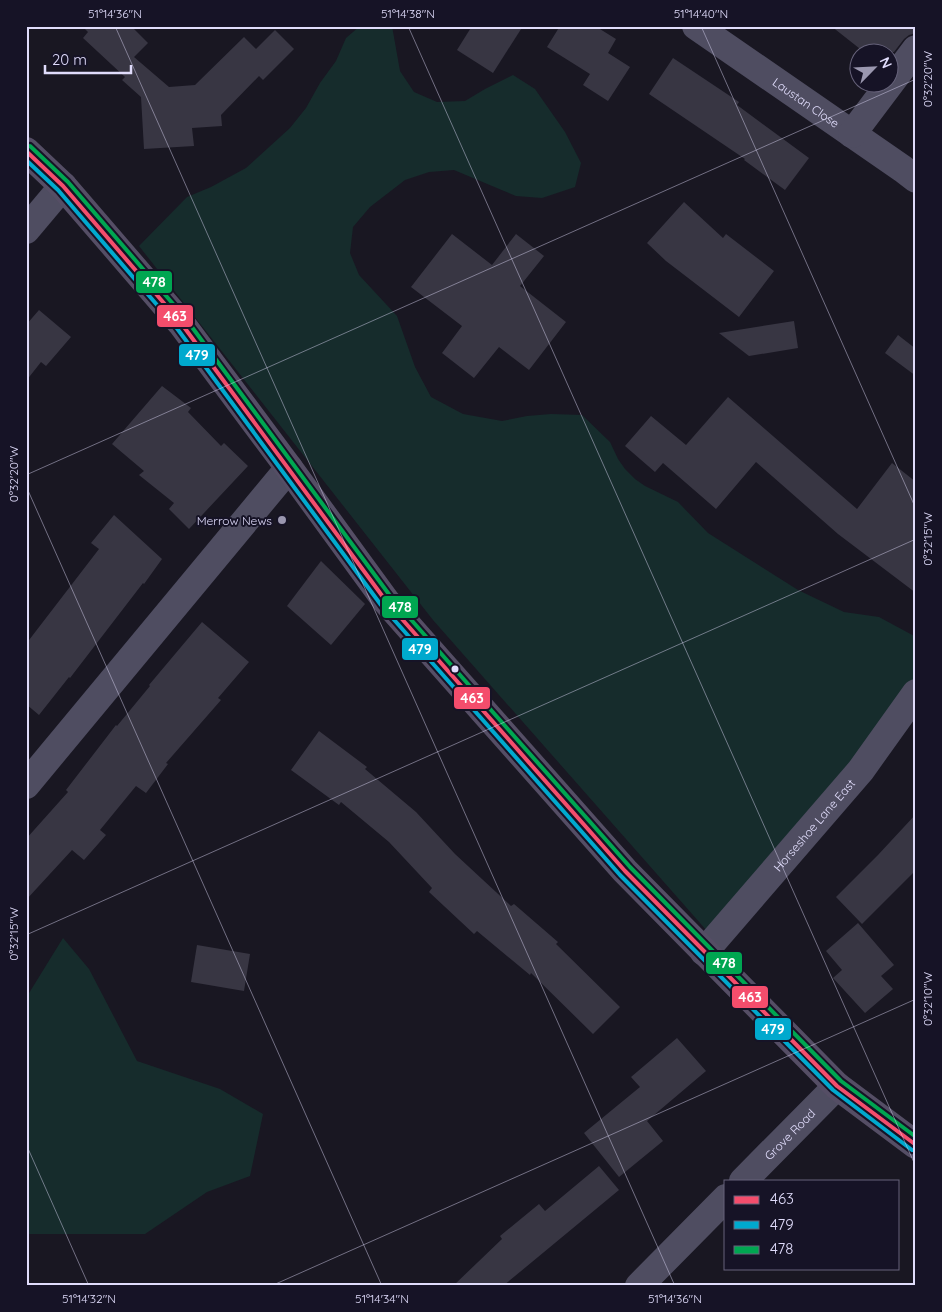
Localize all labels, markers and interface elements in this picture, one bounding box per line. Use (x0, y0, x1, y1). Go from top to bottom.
text: 51°14'36"N (88, 6, 142, 21)
text: 51°14'38"N (381, 6, 435, 21)
text: 51°14'40"N (674, 6, 728, 21)
scale bar (45, 42, 131, 74)
north arrow (850, 42, 900, 92)
text: 20 m (52, 50, 87, 69)
text: 0°32'20"W (920, 50, 935, 107)
text: N (876, 54, 896, 71)
street label: Laustan Close (770, 74, 843, 131)
line badge: 478 (135, 270, 173, 294)
text: 478 (142, 273, 166, 291)
line badge: 463 (156, 304, 194, 328)
text: 463 (163, 307, 187, 325)
line badge: 479 (178, 343, 216, 367)
text: 479 (185, 346, 209, 364)
text: 0°32'20"W (6, 445, 21, 502)
text: 0°32'15"W (920, 512, 935, 566)
place label: Merrow News (197, 513, 272, 528)
marker: Merrow News (276, 514, 288, 526)
line badge: 478 (381, 595, 419, 619)
text: 478 (388, 598, 412, 616)
line badge: 479 (401, 637, 439, 661)
text: 479 (408, 640, 432, 658)
unlabelled marker (450, 664, 460, 674)
line badge: 463 (453, 686, 491, 710)
text: 463 (460, 689, 484, 707)
street label: Horseshoe Lane East (770, 776, 858, 874)
text: 0°32'15"W (6, 907, 21, 961)
line badge: 478 (705, 951, 743, 975)
text: 478 (712, 954, 736, 972)
text: 0°32'10"W (920, 972, 935, 1026)
line badge: 463 (731, 985, 769, 1009)
text: 463 (738, 988, 762, 1006)
line badge: 479 (754, 1017, 792, 1041)
text: 479 (761, 1020, 785, 1038)
street label: Grove Road (761, 1105, 818, 1163)
legend (724, 1180, 900, 1270)
text: 463 (770, 1189, 794, 1208)
text: 479 (770, 1215, 794, 1234)
text: 478 (770, 1239, 793, 1258)
text: 51°14'32"N (62, 1291, 116, 1306)
text: 51°14'34"N (355, 1291, 409, 1306)
text: 51°14'36"N (648, 1291, 702, 1306)

